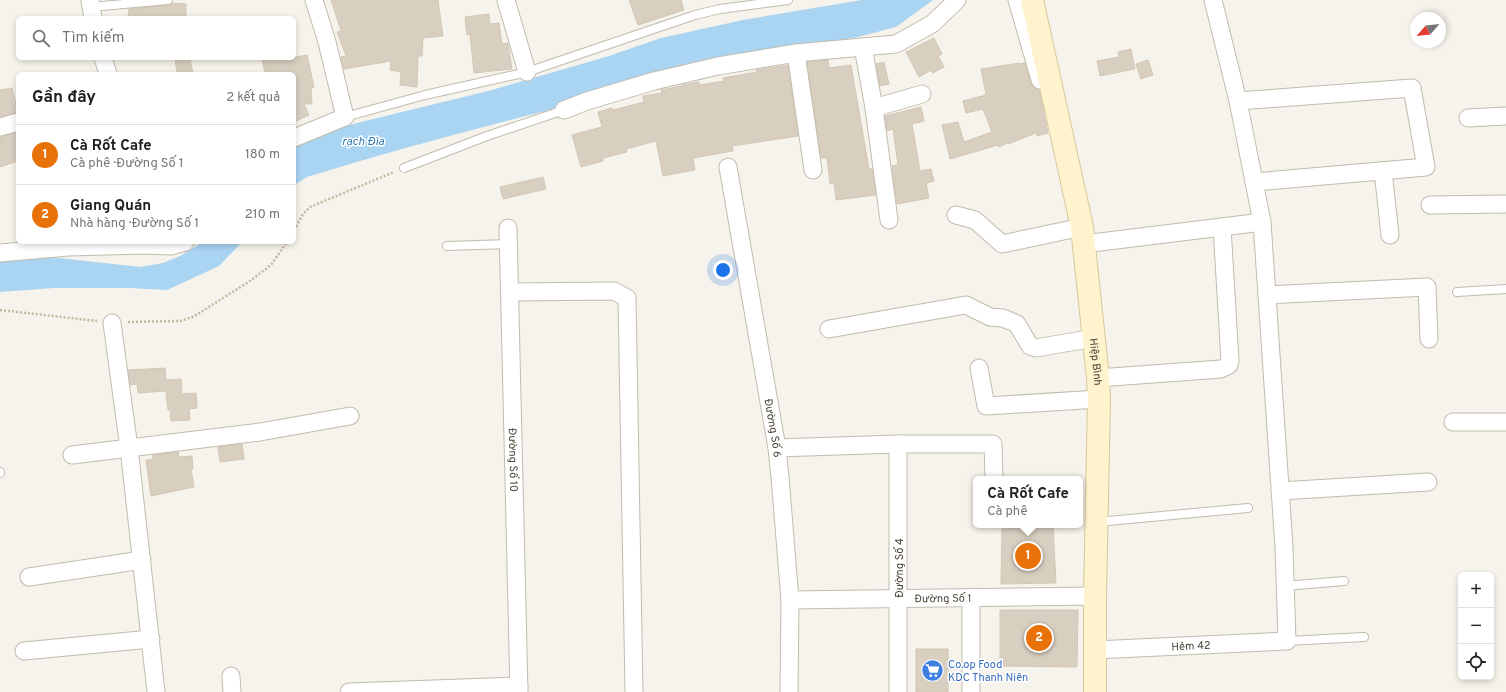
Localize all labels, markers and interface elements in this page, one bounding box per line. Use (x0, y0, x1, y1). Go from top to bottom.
north arrow (1410, 12, 1446, 48)
search box (16, 16, 296, 60)
icon: search (30, 27, 52, 49)
text: Tìm kiếm (62, 29, 124, 48)
text: Gần đây (32, 87, 96, 109)
text: 2 kết quả (226, 90, 280, 106)
water label: rạch Đìa (342, 134, 385, 150)
text: Cà Rốt Cafe (70, 137, 152, 156)
text: 1 (42, 147, 48, 163)
text: 180 m (245, 147, 280, 163)
text: Cà phê · Đường Số 1 (70, 156, 184, 172)
text: Giang Quán (70, 197, 151, 216)
text: 2 (41, 207, 49, 223)
text: 210 m (245, 207, 280, 223)
text: Nhà hàng · Đường Số 1 (70, 216, 199, 232)
your location (713, 260, 733, 280)
street label: Hiệp Bình (1086, 337, 1104, 386)
street label: Đường Số 6 (761, 398, 784, 458)
street label: Đường Số 10 (505, 428, 520, 492)
popup (973, 476, 1083, 528)
text: Cà Rốt Cafe (987, 485, 1069, 504)
text: Cà phê (987, 504, 1027, 520)
street label: Đường Số 4 (893, 538, 907, 598)
pin: 1 (1015, 541, 1041, 571)
map controls (1458, 572, 1494, 680)
button: + (1458, 572, 1494, 608)
street label: Đường Số 1 (914, 592, 972, 606)
button: − (1458, 608, 1494, 644)
pin: 2 (1026, 623, 1052, 653)
street label: Hẻm 42 (1171, 639, 1211, 654)
button: locate (1458, 644, 1494, 680)
supermarket icon: Co.op Food KDC Thanh Niên (919, 657, 945, 683)
place label: Co.op Food KDC Thanh Niên (948, 658, 1028, 685)

